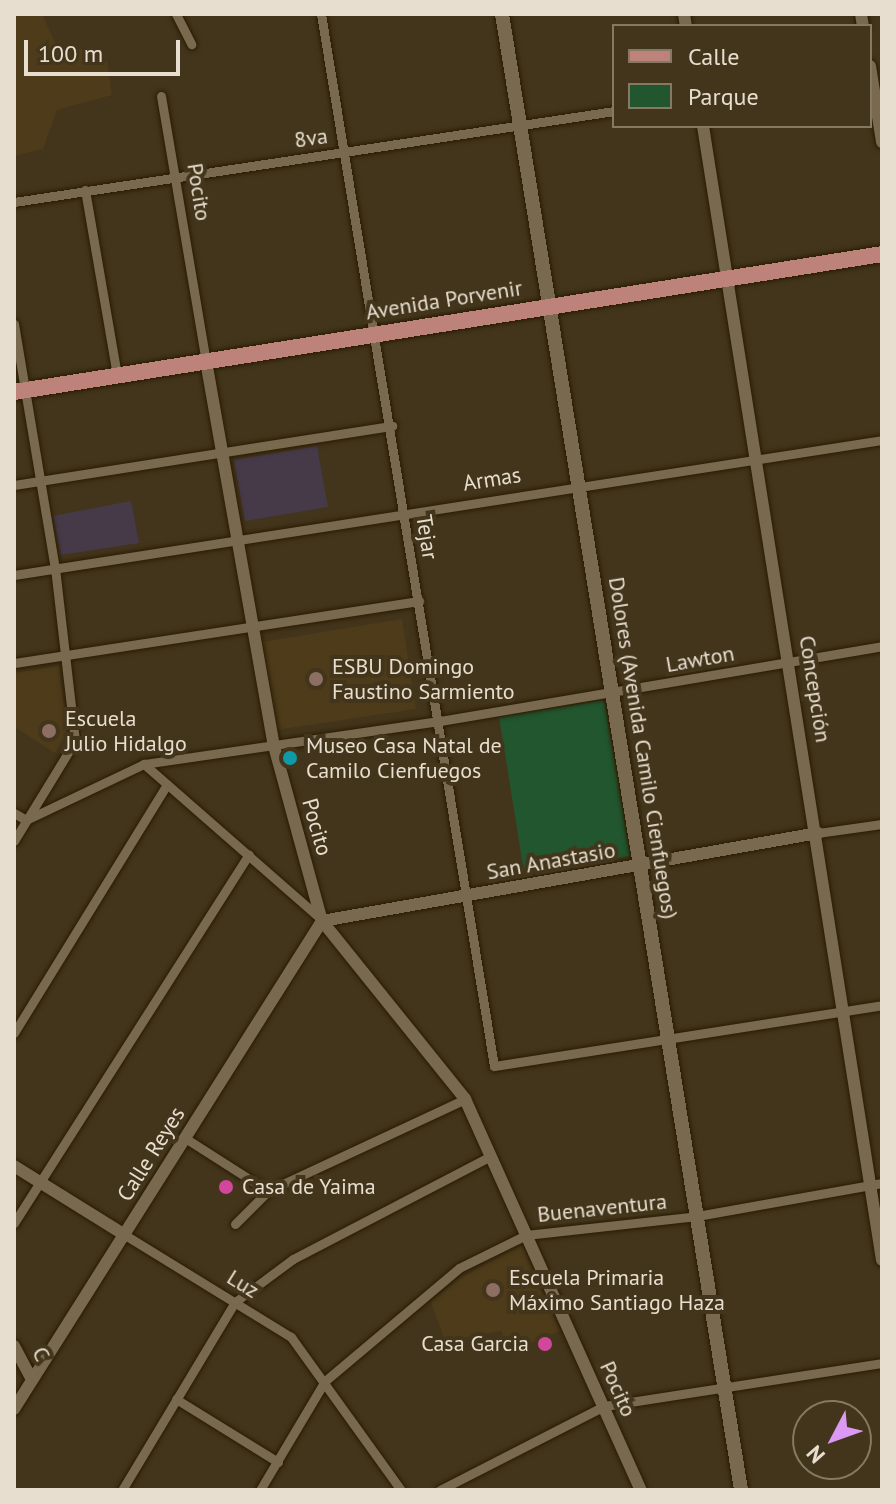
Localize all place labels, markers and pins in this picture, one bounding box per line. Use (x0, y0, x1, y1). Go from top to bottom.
place label: ESBU Domingo Faustino Sarmiento (332, 653, 515, 704)
marker: ESBU Domingo Faustino Sarmiento (307, 670, 325, 688)
place label: Escuela Julio Hidalgo (65, 705, 187, 756)
marker: Escuela Julio Hidalgo (40, 722, 58, 740)
place label: Museo Casa Natal de Camilo Cienfuegos (306, 732, 502, 784)
marker: Museo Casa Natal de Camilo Cienfuegos (281, 749, 299, 767)
place label: Casa de Yaima (242, 1174, 376, 1200)
marker: Casa de Yaima (217, 1178, 235, 1196)
place label: Escuela Primaria Máximo Santiago Haza (509, 1264, 725, 1316)
marker: Escuela Primaria Máximo Santiago Haza (484, 1281, 502, 1299)
place label: Casa Garcia (421, 1331, 529, 1357)
marker: Casa Garcia (536, 1335, 554, 1353)

